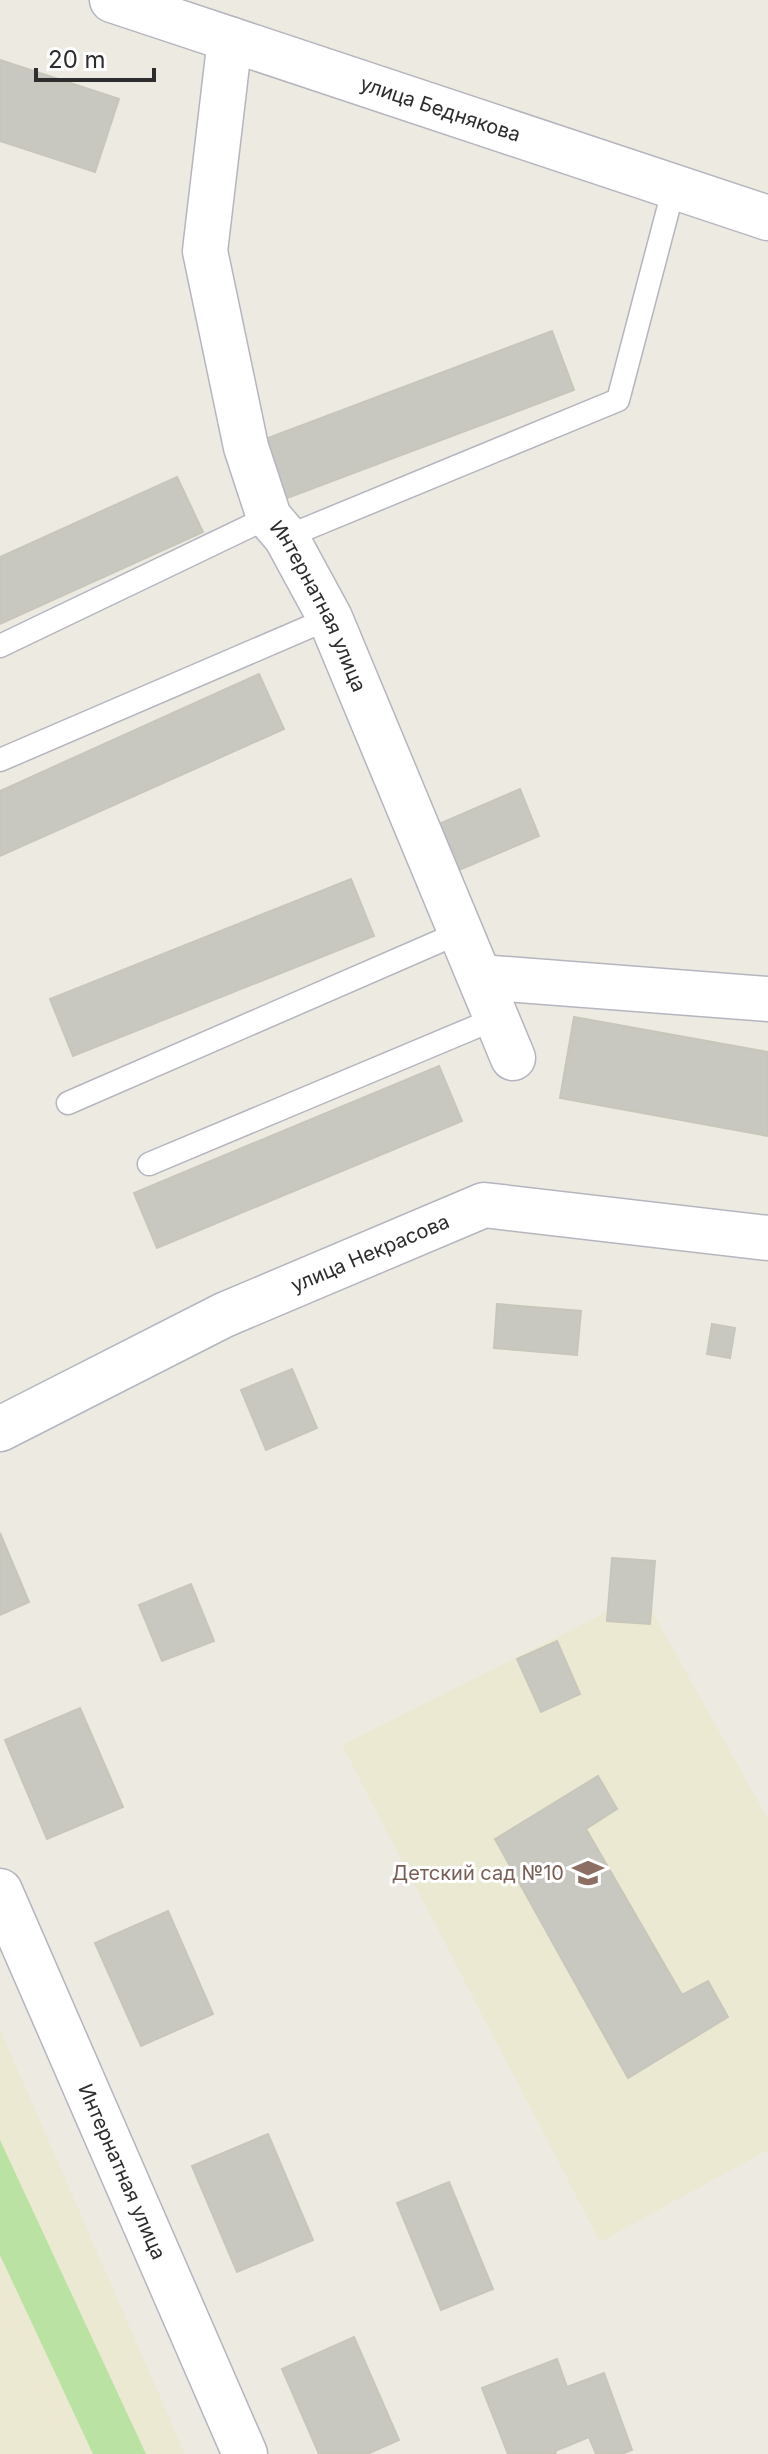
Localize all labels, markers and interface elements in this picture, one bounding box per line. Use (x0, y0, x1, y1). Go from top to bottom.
scale bar (36, 32, 154, 82)
text: 20 m (48, 45, 106, 74)
street label: улица Беднякова (357, 71, 524, 147)
street label: Интернатная улица (265, 515, 371, 695)
street label: улица Некрасова (287, 1209, 453, 1297)
school or university icon: Детский сад №10 (571, 1856, 605, 1890)
place label: Детский сад №10 (392, 1861, 564, 1885)
street label: Интернатная улица (73, 2080, 171, 2263)

